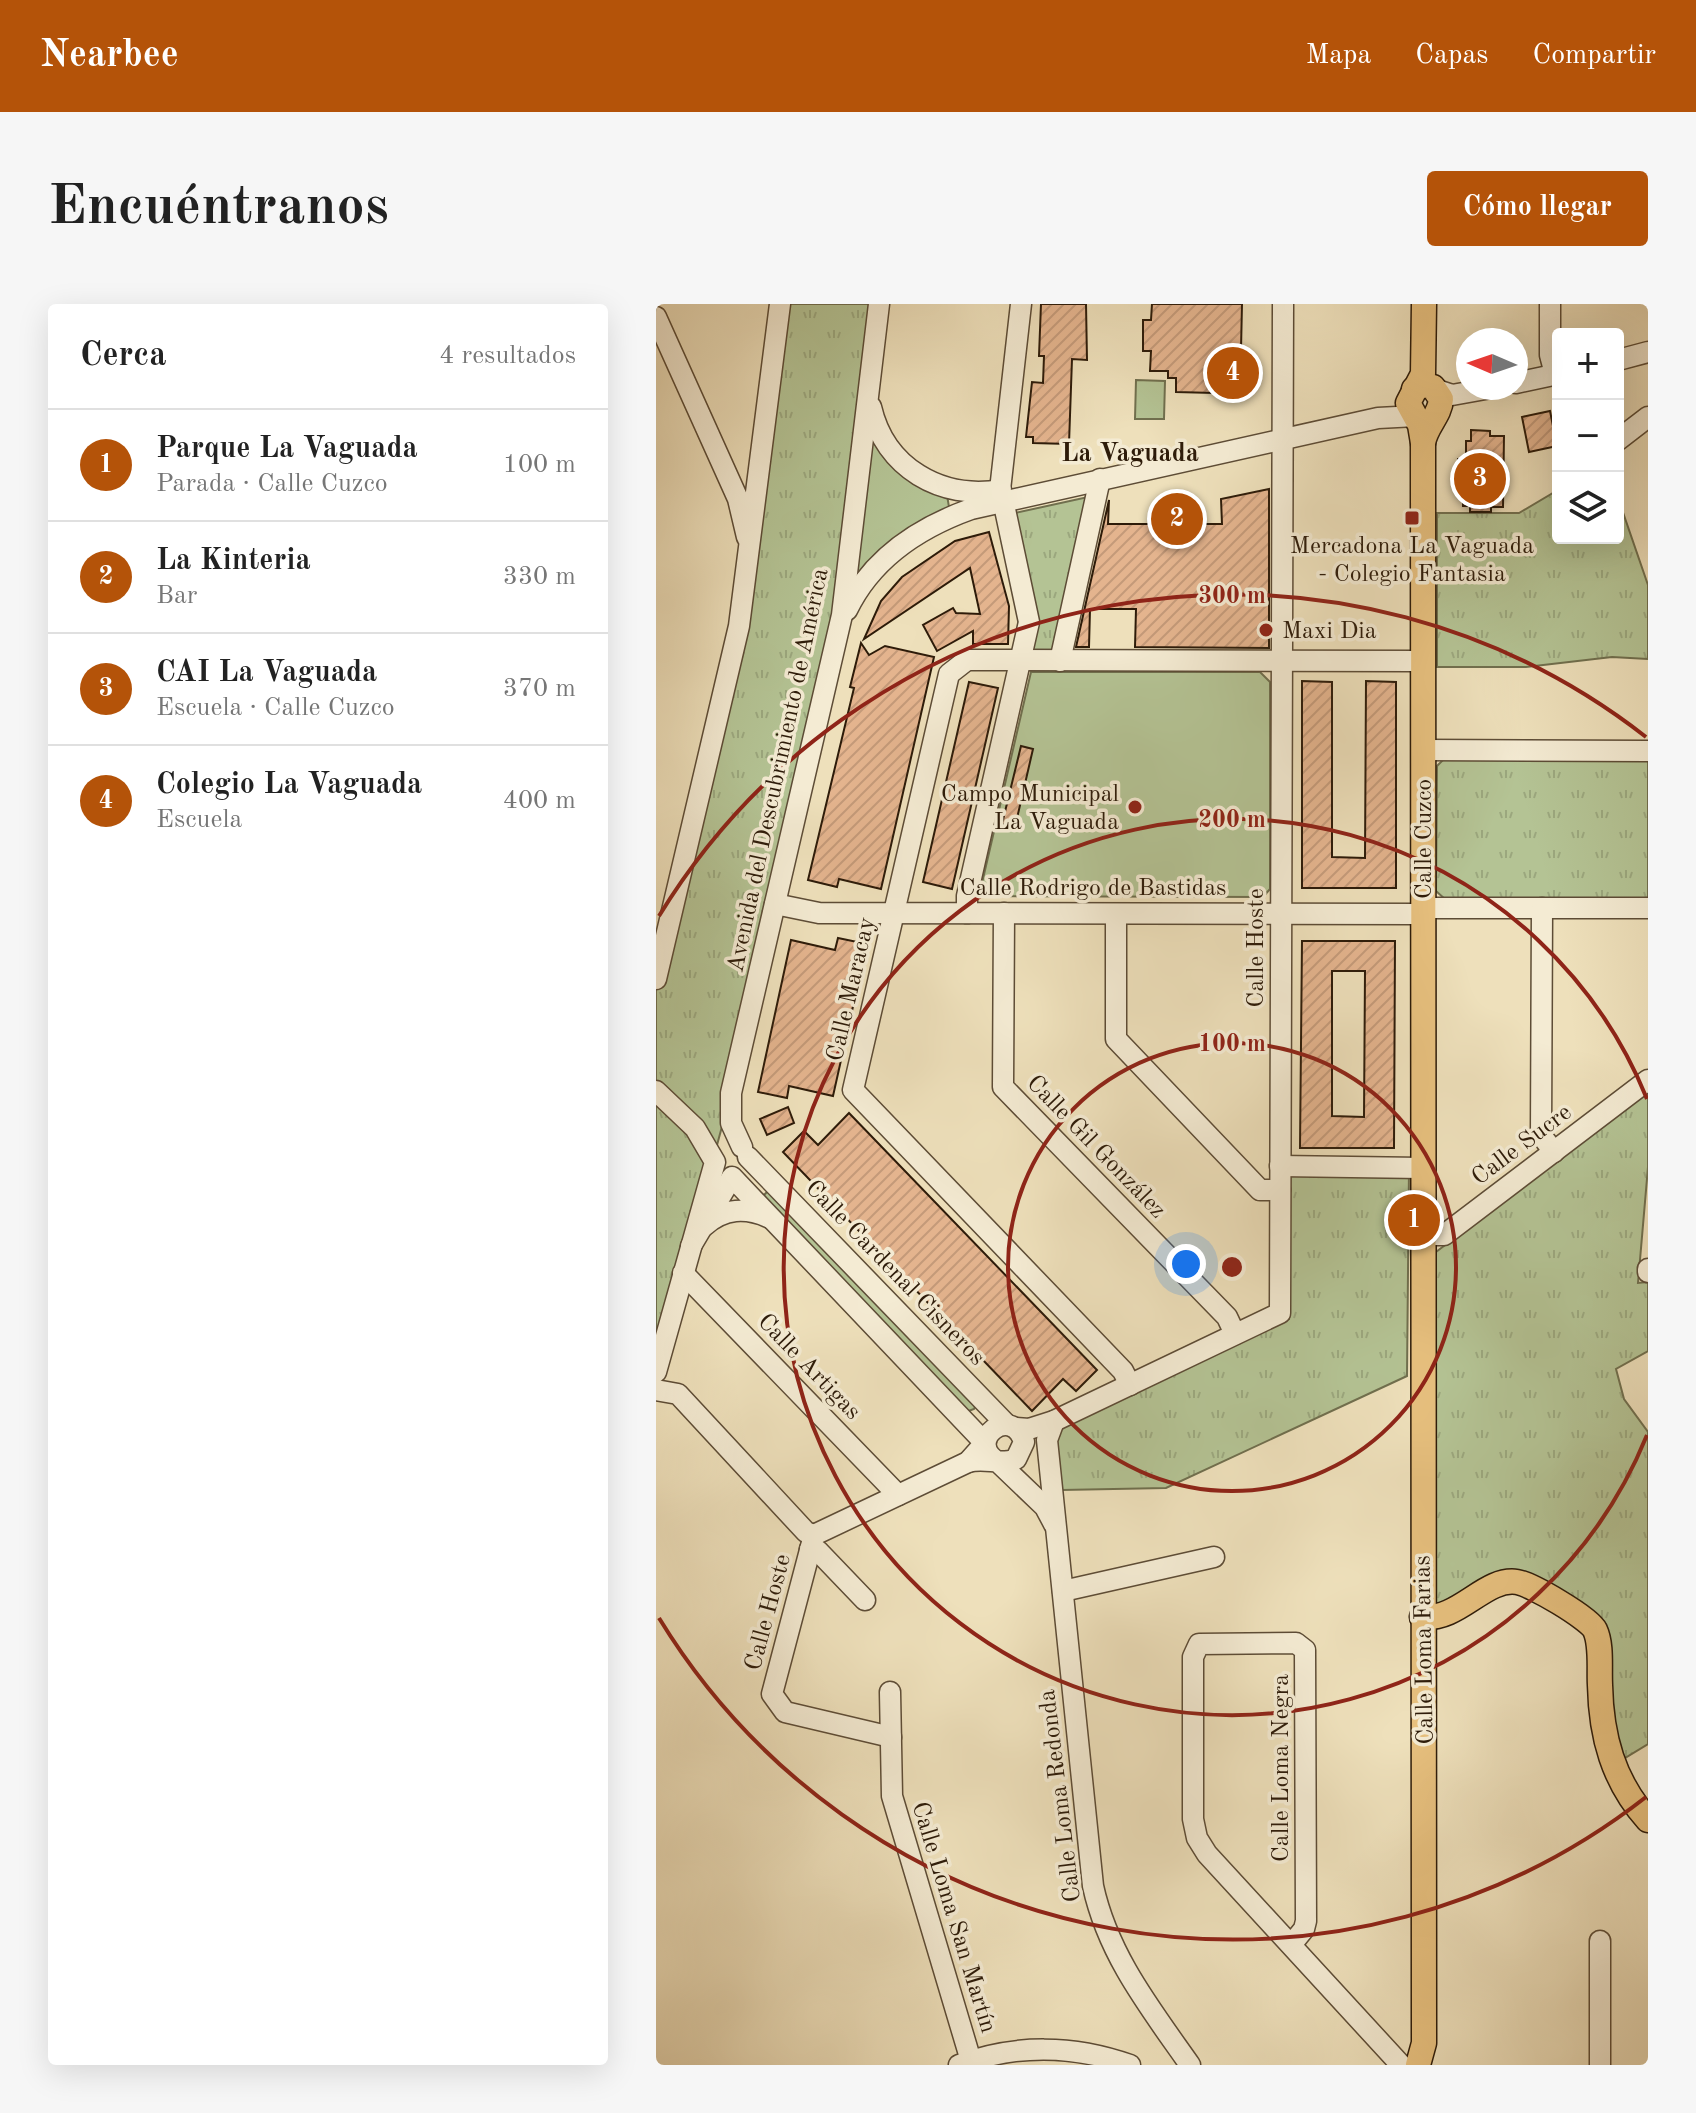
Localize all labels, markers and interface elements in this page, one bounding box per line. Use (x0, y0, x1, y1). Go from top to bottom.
text: Nearbee (40, 37, 179, 75)
text: Mapa (1306, 42, 1371, 70)
text: Capas (1415, 42, 1488, 70)
text: Compartir (1532, 42, 1656, 70)
button: Cómo llegar (1427, 171, 1648, 246)
text: Encuéntranos (48, 180, 389, 236)
north arrow (1456, 328, 1528, 400)
map controls (1552, 328, 1624, 544)
button: + (1552, 328, 1624, 400)
text: Cerca (80, 339, 166, 373)
text: 4 resultados (439, 343, 576, 369)
pin: 4 (1207, 343, 1259, 403)
button: − (1552, 400, 1624, 472)
text: Parque La Vaguada (156, 434, 418, 464)
district label: La Vaguada (1061, 441, 1199, 467)
pin: 3 (1454, 449, 1506, 509)
text: 1 (98, 452, 114, 478)
text: 100 m (503, 452, 576, 478)
text: Parada · Calle Cuzco (156, 471, 388, 497)
button: layers (1552, 472, 1624, 544)
pin: 2 (1151, 489, 1203, 549)
marker: Mercadona La Vaguada - Colegio Fantasia (1403, 509, 1421, 527)
place label: Mercadona La Vaguada - Colegio Fantasia (1290, 535, 1534, 587)
text: La Kinteria (156, 546, 311, 576)
text: 2 (98, 564, 114, 590)
text: 330 m (503, 564, 576, 590)
street label: Avenida del Descubrimiento de América (724, 566, 834, 975)
text: Bar (156, 583, 197, 609)
text: 300 m (1198, 585, 1266, 609)
place label: Maxi Dia (1282, 620, 1377, 644)
marker: Maxi Dia (1257, 621, 1275, 639)
text: CAI La Vaguada (156, 658, 377, 688)
text: 3 (98, 676, 114, 702)
text: 370 m (503, 676, 576, 702)
text: Escuela · Calle Cuzco (156, 695, 395, 721)
text: Colegio La Vaguada (156, 770, 422, 800)
street label: Calle Cuzco (1413, 779, 1437, 899)
place label: Campo Municipal La Vaguada (941, 783, 1119, 835)
text: 4 (98, 788, 114, 814)
text: 400 m (503, 788, 576, 814)
marker: Campo Municipal La Vaguada (1126, 798, 1144, 816)
text: Escuela (156, 807, 242, 833)
text: 200 m (1198, 809, 1266, 833)
street label: Calle Rodrigo de Bastidas (960, 877, 1226, 901)
street label: Calle Hoste (1245, 888, 1269, 1008)
street label: Calle Maracay (824, 915, 880, 1064)
text: 100 m (1198, 1033, 1266, 1057)
street label: Calle Gil González (1022, 1071, 1170, 1223)
street label: Calle Sucre (1468, 1101, 1576, 1191)
street label: Calle Cardenal Cisneros (800, 1176, 989, 1371)
pin: 1 (1388, 1190, 1440, 1250)
your location (1166, 1244, 1206, 1284)
centre of rings (1218, 1253, 1246, 1281)
street label: Calle Artigas (752, 1310, 865, 1425)
street label: Calle Hoste (742, 1552, 796, 1673)
street label: Calle Loma Farias (1411, 1555, 1439, 1745)
street label: Calle Loma Negra (1270, 1674, 1294, 1862)
street label: Calle Loma Redonda (1036, 1688, 1086, 1904)
street label: Calle Loma San Martín (906, 1799, 1000, 2036)

